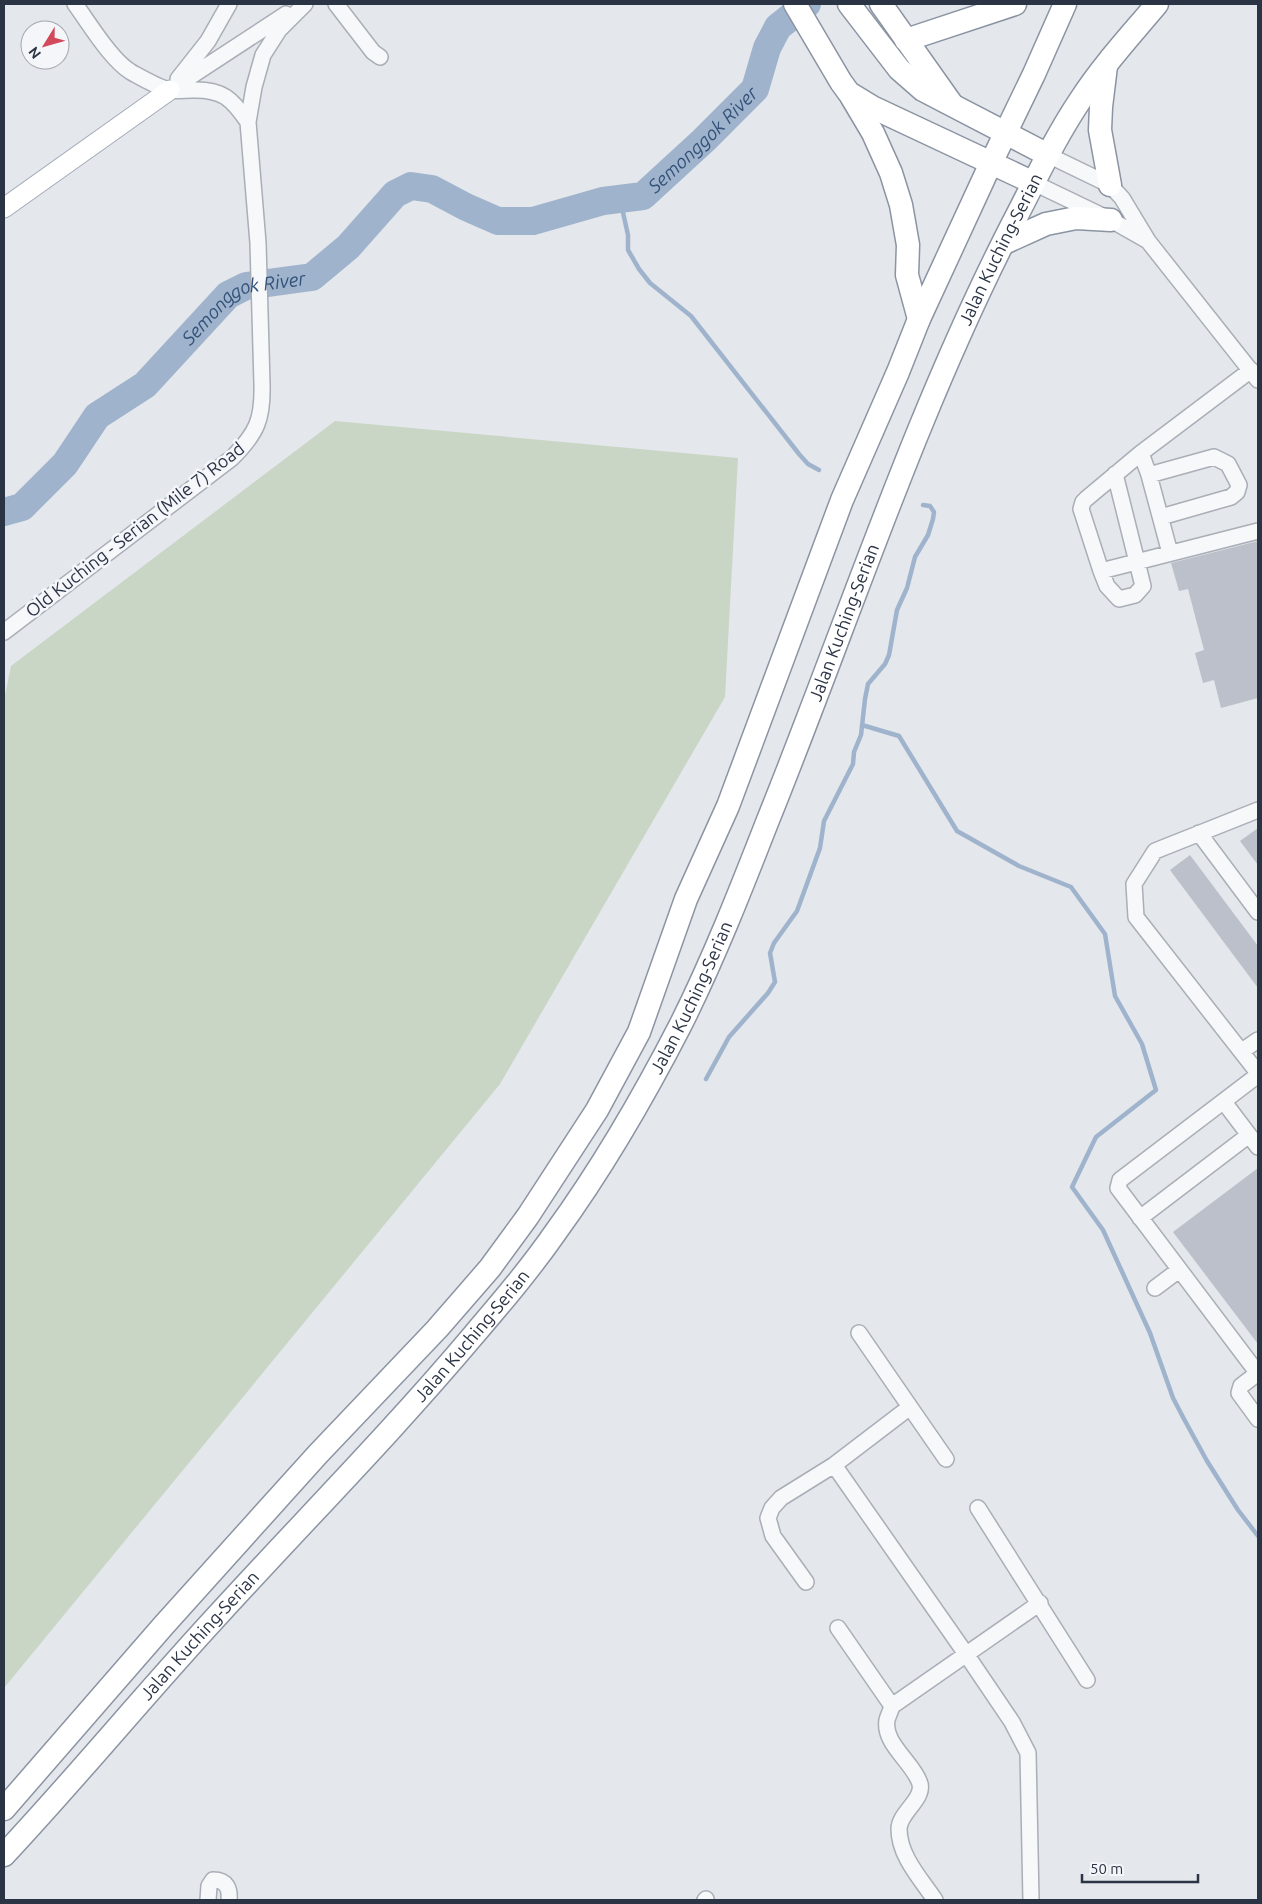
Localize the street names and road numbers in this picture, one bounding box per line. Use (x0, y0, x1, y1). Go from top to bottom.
street label: Jalan Kuching-Serian (954, 170, 1046, 328)
street label: Old Kuching - Serian (Mile 7) Road (21, 438, 248, 622)
street label: Jalan Kuching-Serian (804, 541, 882, 704)
street label: Jalan Kuching-Serian (646, 918, 735, 1077)
street label: Jalan Kuching-Serian (410, 1265, 533, 1405)
street label: Jalan Kuching-Serian (136, 1566, 262, 1704)

